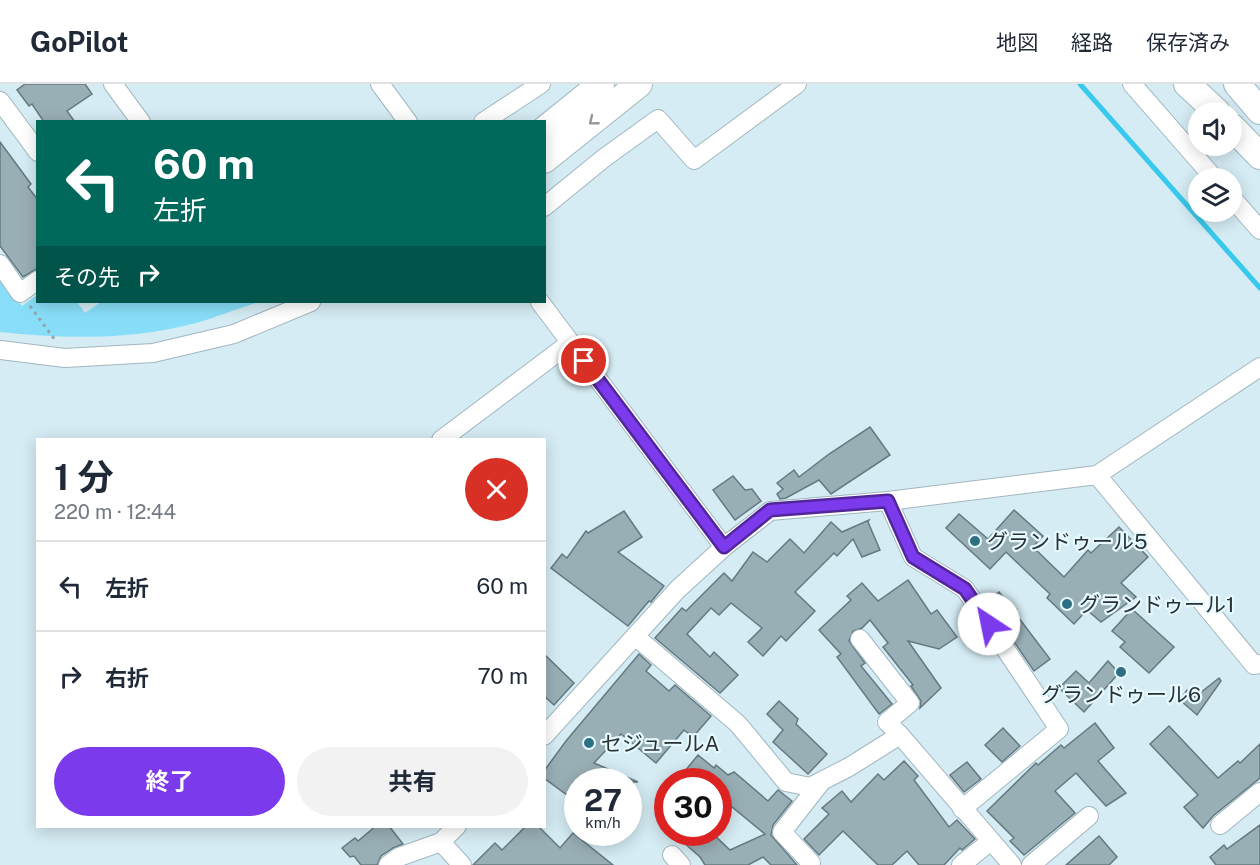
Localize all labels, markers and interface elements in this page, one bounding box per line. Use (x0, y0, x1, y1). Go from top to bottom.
text: GoPilot (30, 25, 129, 58)
text: 地図 (996, 30, 1038, 55)
text: 経路 (1071, 30, 1113, 55)
text: 保存済み (1146, 30, 1230, 55)
map controls (1188, 102, 1242, 222)
button: sound (1188, 102, 1242, 156)
one-way arrow (589, 113, 600, 124)
text: 60 m (153, 139, 255, 188)
icon: left (54, 144, 132, 222)
button: layers (1188, 168, 1242, 222)
text: 左折 (153, 194, 207, 226)
icon: right (132, 258, 165, 291)
text: その先 (54, 264, 120, 290)
pin (558, 335, 609, 386)
icon: arrive (567, 344, 600, 377)
text: 1 分 (54, 456, 114, 498)
button: close (465, 458, 528, 521)
text: 220 m · 12:44 (54, 500, 176, 524)
place label: グランドゥール5 (987, 529, 1147, 554)
marker: グランドゥール5 (968, 534, 982, 548)
icon: left (54, 570, 87, 603)
text: 60 m (477, 573, 528, 599)
text: 左折 (105, 575, 149, 601)
position arrow (957, 592, 1021, 656)
place label: グランドゥール1 (1079, 592, 1235, 617)
marker: グランドゥール1 (1060, 597, 1074, 611)
icon: right (54, 660, 87, 693)
text: 70 m (477, 663, 528, 689)
text: 右折 (105, 665, 149, 691)
marker: グランドゥール6 (1114, 665, 1128, 679)
place label: グランドゥール6 (1041, 682, 1201, 707)
place label: セジュールA (601, 731, 720, 756)
marker: セジュールA (582, 736, 596, 750)
button: 終了 (54, 747, 285, 816)
button: 共有 (297, 747, 528, 816)
speed limit sign: 30 (654, 768, 732, 846)
text: 27 (584, 782, 622, 818)
text: km/h (585, 814, 621, 831)

